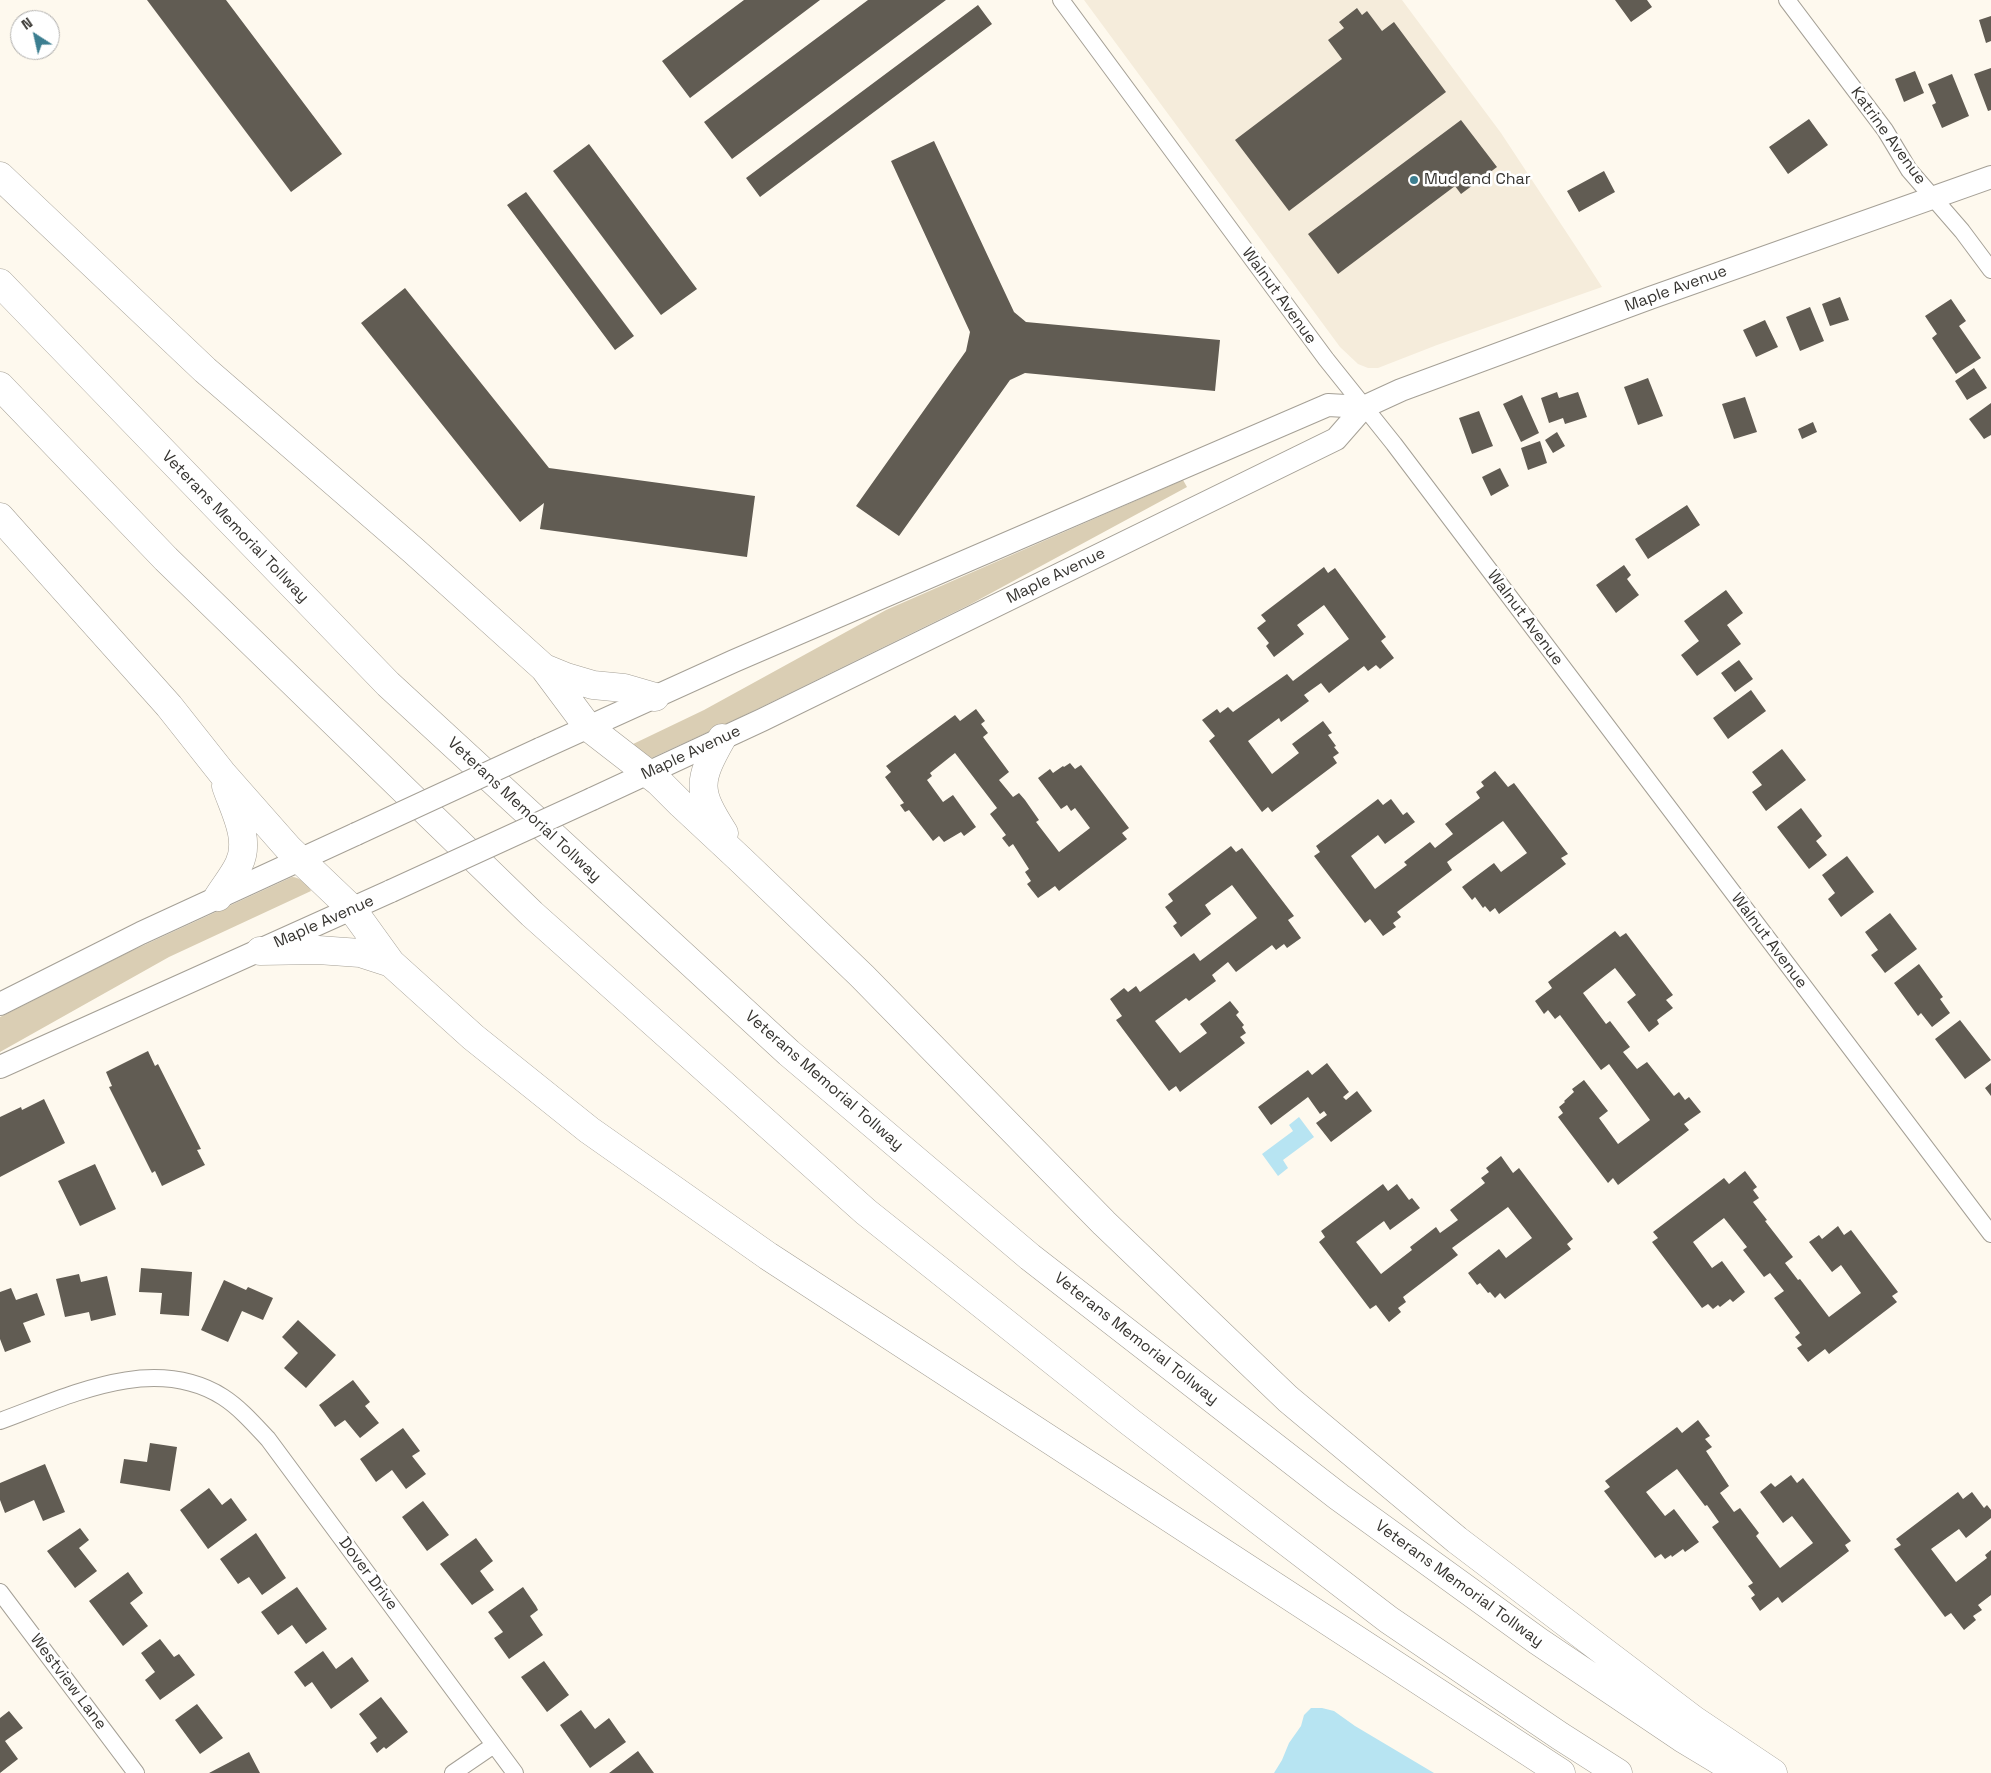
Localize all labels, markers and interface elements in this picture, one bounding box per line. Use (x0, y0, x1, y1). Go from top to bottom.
north arrow (10, 10, 60, 60)
text: N (18, 13, 36, 34)
street label: Katrine Avenue (1846, 84, 1930, 188)
place label: Mud and Char (1424, 170, 1531, 190)
marker: Mud and Char (1408, 174, 1420, 186)
street label: Walnut Avenue (1238, 244, 1320, 348)
street label: Maple Avenue (1622, 262, 1730, 316)
street label: Veterans Memorial Tollway (157, 447, 313, 607)
street label: Maple Avenue (1004, 544, 1108, 608)
street label: Walnut Avenue (1483, 567, 1567, 669)
street label: Maple Avenue (638, 722, 744, 784)
street label: Veterans Memorial Tollway (443, 734, 605, 886)
street label: Walnut Avenue (1727, 890, 1811, 992)
street label: Maple Avenue (271, 891, 377, 953)
street label: Veterans Memorial Tollway (741, 1007, 907, 1155)
street label: Veterans Memorial Tollway (1050, 1269, 1222, 1409)
street label: Veterans Memorial Tollway (1371, 1516, 1547, 1652)
street label: Dover Drive (334, 1534, 402, 1614)
street label: Westview Lane (26, 1630, 110, 1734)

